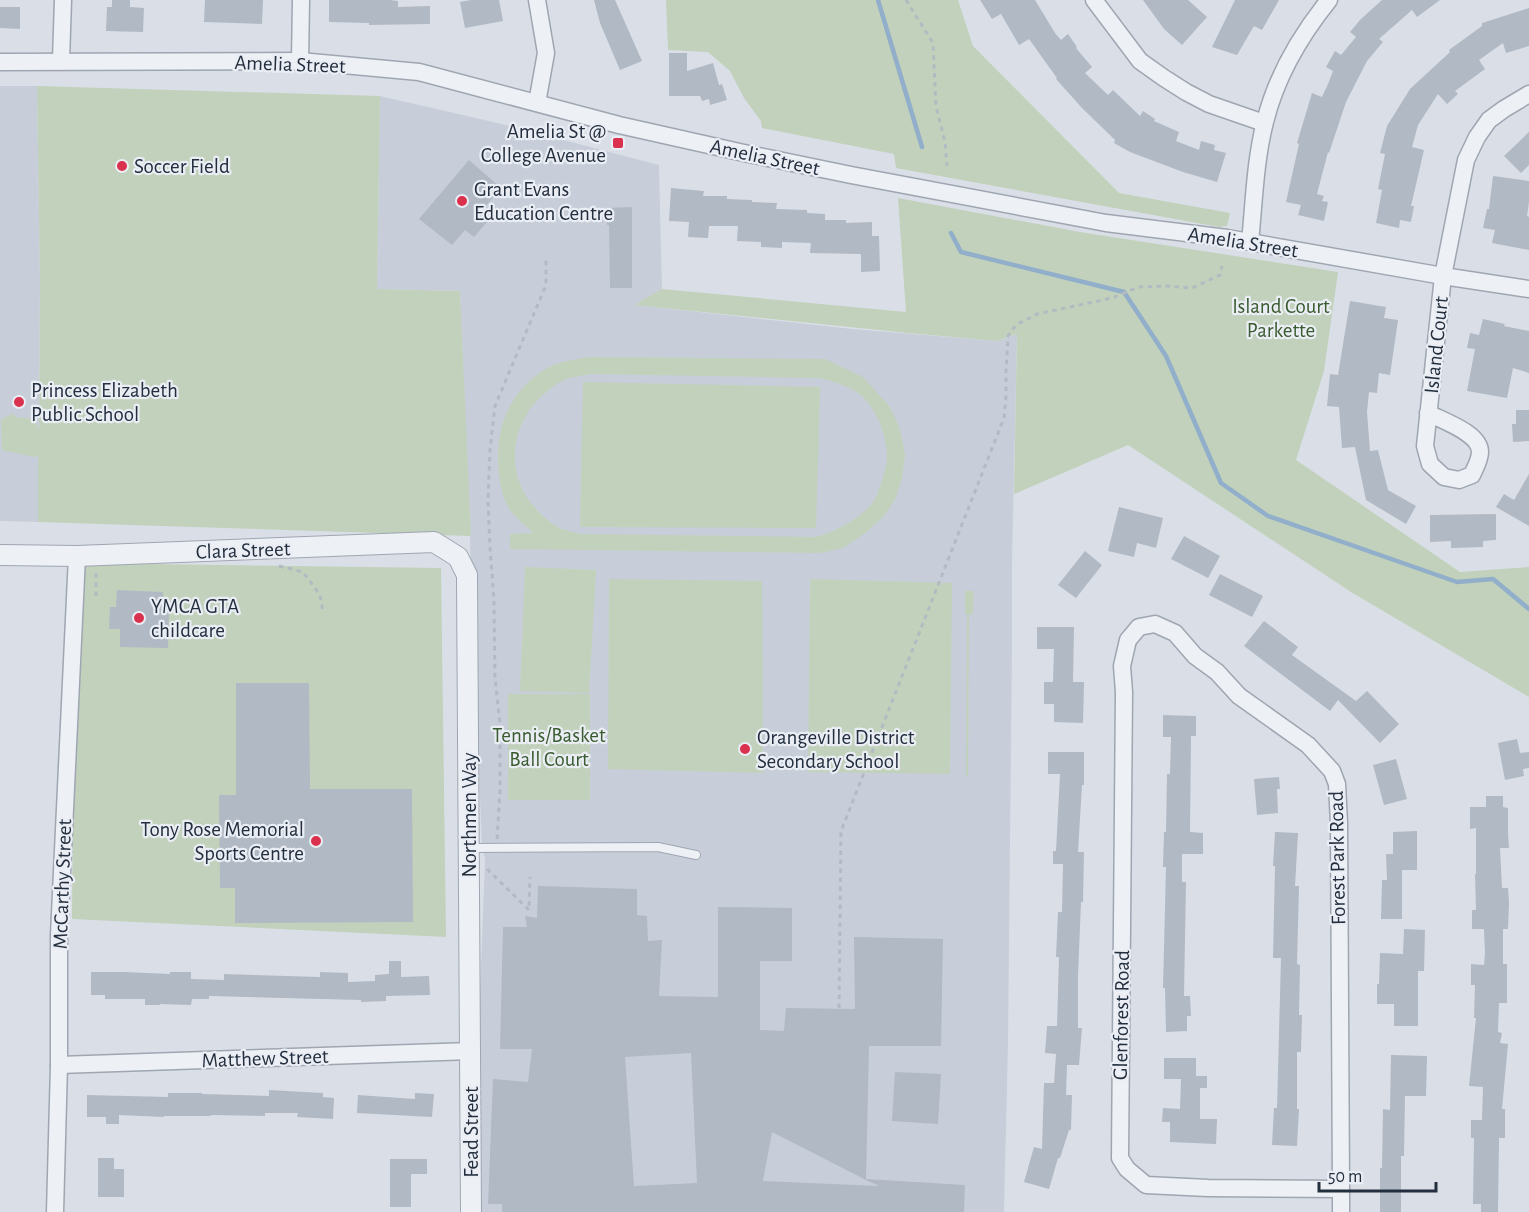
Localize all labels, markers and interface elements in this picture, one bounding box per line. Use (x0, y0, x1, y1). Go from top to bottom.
street label: Amelia Street (234, 52, 346, 77)
place label: Amelia St @ College Avenue (481, 121, 606, 166)
marker: Amelia St @ College Avenue (611, 136, 625, 150)
street label: Amelia Street (708, 136, 822, 179)
place label: Soccer Field (134, 156, 230, 177)
marker: Soccer Field (115, 159, 129, 173)
place label: Grant Evans Education Centre (474, 179, 613, 224)
marker: Grant Evans Education Centre (455, 194, 469, 208)
street label: Amelia Street (1186, 223, 1300, 262)
street label: Island Court (1421, 295, 1452, 395)
park label: Island Court Parkette (1232, 296, 1330, 341)
place label: Princess Elizabeth Public School (31, 380, 178, 425)
marker: Princess Elizabeth Public School (12, 395, 26, 409)
street label: Clara Street (195, 538, 291, 563)
place label: YMCA GTA childcare (151, 596, 239, 641)
marker: YMCA GTA childcare (132, 611, 146, 625)
park label: Tennis/Basket Ball Court (492, 725, 606, 770)
place label: Orangeville District Secondary School (757, 727, 915, 772)
marker: Orangeville District Secondary School (738, 742, 752, 756)
street label: Northmen Way (459, 752, 480, 878)
street label: Forest Park Road (1326, 791, 1349, 925)
street label: McCarthy Street (50, 818, 75, 950)
place label: Tony Rose Memorial Sports Centre (141, 819, 304, 864)
marker: Tony Rose Memorial Sports Centre (309, 834, 323, 848)
street label: Glenforest Road (1110, 950, 1133, 1080)
street label: Matthew Street (201, 1046, 329, 1071)
street label: Fead Street (461, 1086, 482, 1178)
scale bar (1319, 1155, 1436, 1193)
text: 50 m (1328, 1168, 1362, 1186)

